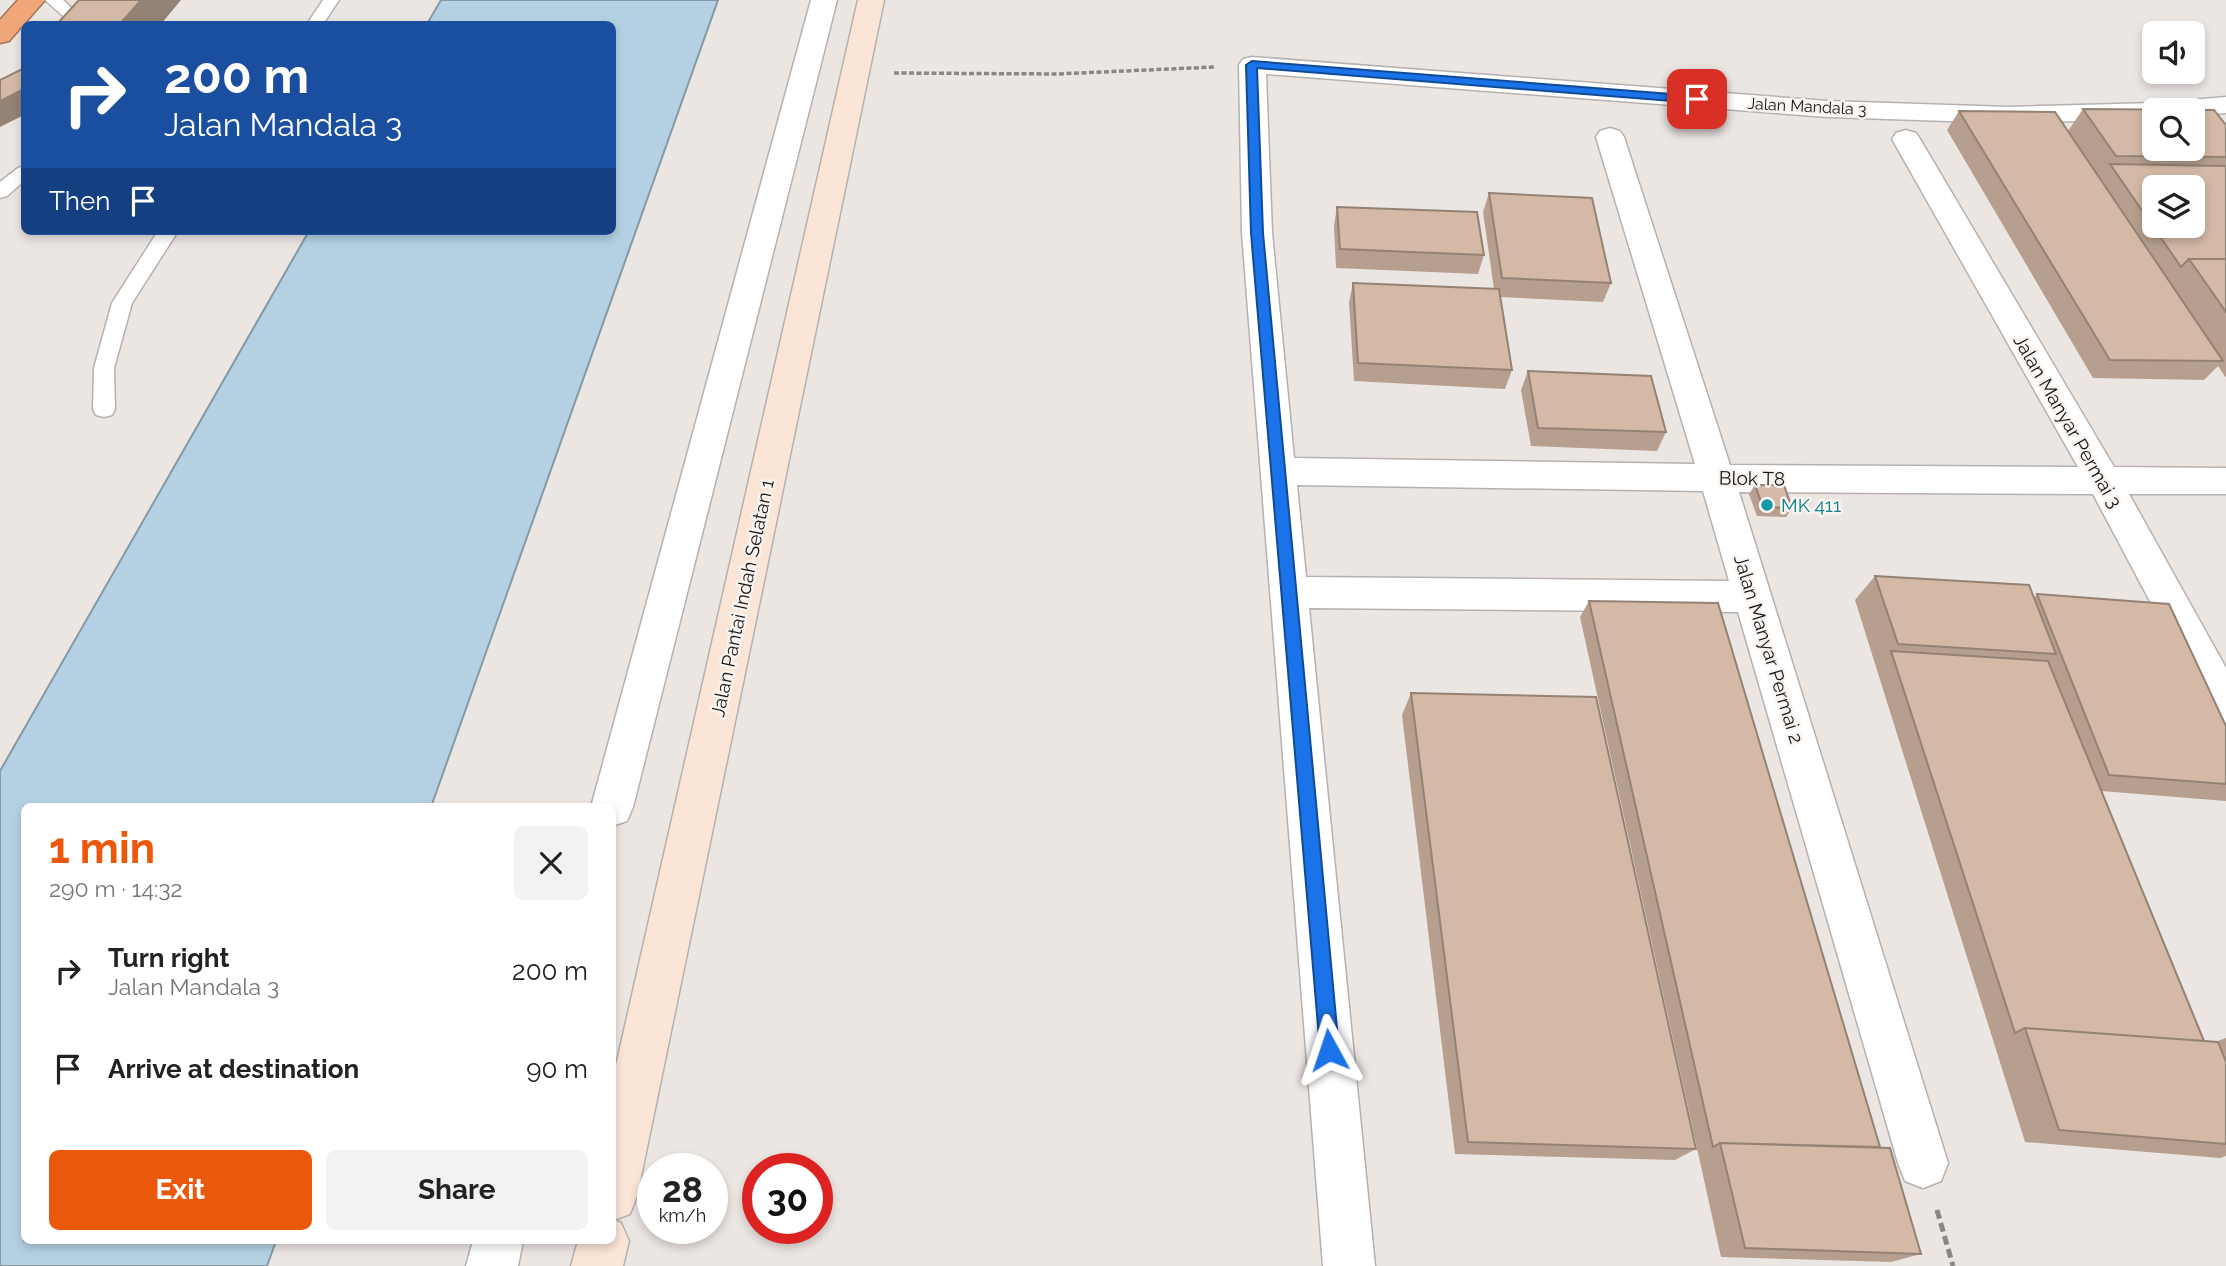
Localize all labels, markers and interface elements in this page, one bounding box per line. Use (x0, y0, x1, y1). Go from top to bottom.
map controls (2142, 21, 2205, 238)
button: sound (2142, 21, 2205, 84)
text: 200 m (164, 47, 309, 104)
icon: right (49, 49, 140, 140)
pin (1667, 69, 1727, 129)
icon: arrive (1678, 80, 1716, 118)
street label: Jalan Mandala 3 (1747, 94, 1867, 119)
button: search (2142, 98, 2205, 161)
text: Jalan Mandala 3 (164, 106, 402, 143)
button: layers (2142, 175, 2205, 238)
icon: arrive (124, 182, 162, 220)
text: Then (49, 186, 110, 216)
street label: Jalan Manyar Permai 3 (2009, 330, 2127, 512)
street label: Blok T8 (1719, 466, 1785, 490)
street label: Jalan Pantai Indah Selatan 1 (706, 477, 778, 719)
place label: MK 411 (1781, 494, 1841, 516)
marker: MK 411 (1759, 497, 1775, 513)
street label: Jalan Manyar Permai 2 (1730, 552, 1808, 746)
text: 1 min (49, 824, 155, 873)
button: close (514, 826, 588, 900)
text: 290 m · 14:32 (49, 875, 183, 902)
text: Turn right (108, 943, 229, 973)
icon: right (49, 952, 87, 990)
text: 200 m (512, 956, 588, 986)
text: Jalan Mandala 3 (108, 973, 279, 1000)
position arrow (1292, 1013, 1366, 1087)
icon: arrive (49, 1050, 87, 1088)
text: Arrive at destination (108, 1054, 359, 1084)
text: 90 m (526, 1054, 588, 1084)
button: Exit (49, 1150, 312, 1230)
button: Share (326, 1150, 588, 1230)
speed limit sign: 30 (742, 1153, 833, 1244)
text: 28 (662, 1169, 703, 1210)
text: km/h (659, 1205, 706, 1226)

